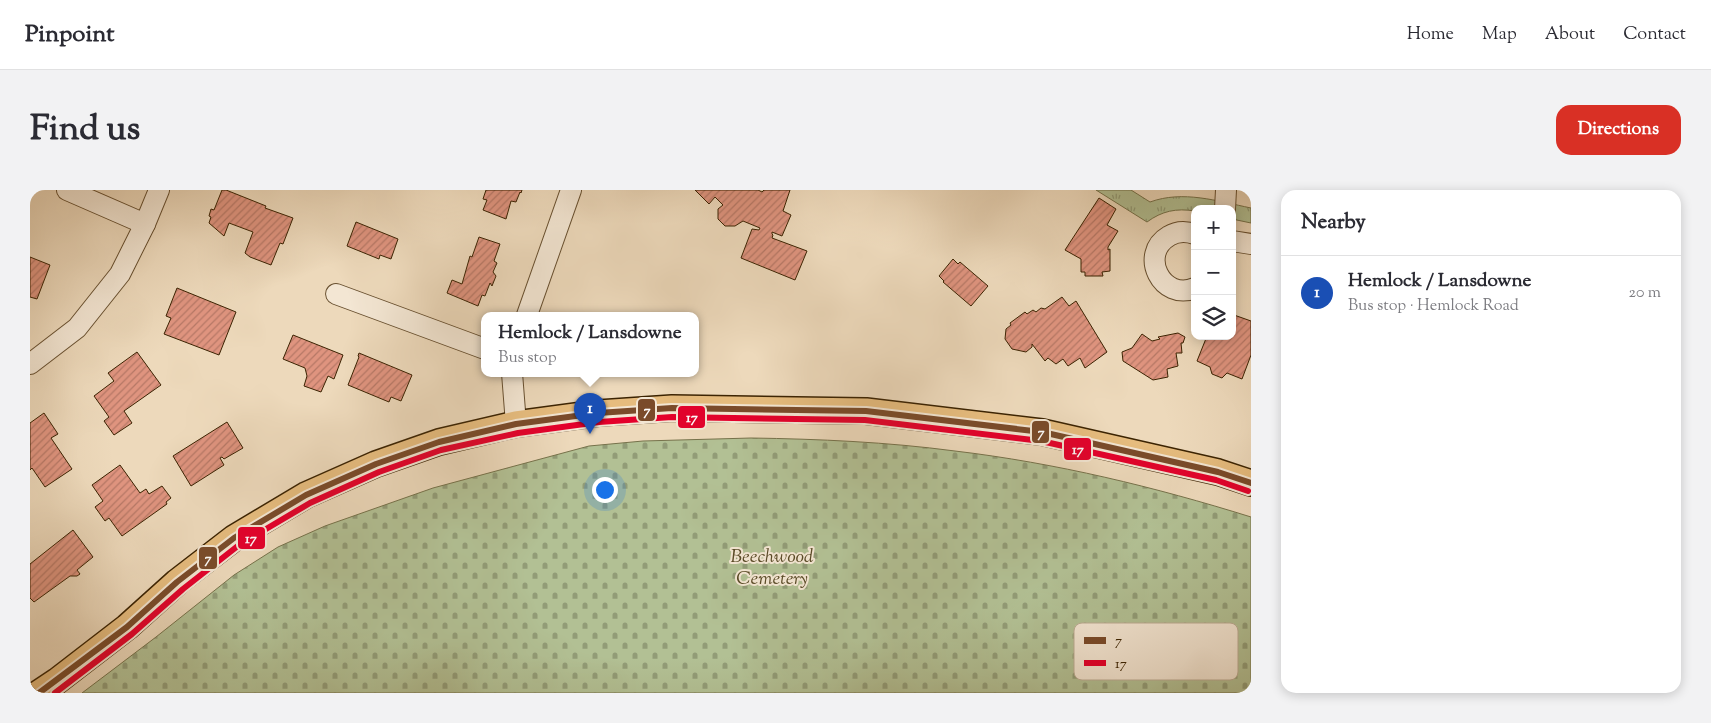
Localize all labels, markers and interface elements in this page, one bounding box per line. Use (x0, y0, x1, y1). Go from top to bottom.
text: Pinpoint (25, 18, 114, 52)
text: Home (1407, 22, 1454, 48)
text: Map (1482, 22, 1517, 48)
text: About (1545, 22, 1595, 48)
text: Contact (1623, 22, 1686, 48)
text: Find us (30, 105, 140, 156)
button: Directions (1556, 105, 1681, 155)
map controls (1191, 205, 1236, 340)
button: + (1191, 205, 1236, 250)
text: Nearby (1301, 208, 1366, 238)
button: − (1191, 250, 1236, 295)
text: Hemlock / Lansdowne (1348, 268, 1531, 295)
text: 1 (1314, 282, 1320, 305)
text: 20 m (1628, 282, 1661, 305)
button: layers (1191, 295, 1236, 340)
text: Bus stop · Hemlock Road (1348, 295, 1519, 318)
popup (481, 312, 699, 377)
text: Hemlock / Lansdowne (498, 320, 682, 347)
text: Bus stop (498, 347, 557, 370)
pin: 1 (574, 393, 606, 434)
line badge: 7 (637, 398, 656, 422)
text: 7 (643, 402, 651, 422)
line badge: 17 (677, 405, 706, 429)
text: 17 (686, 409, 699, 429)
line badge: 7 (1031, 420, 1050, 444)
text: 7 (1037, 424, 1045, 444)
line badge: 17 (1063, 437, 1092, 461)
text: 17 (1072, 441, 1085, 461)
your location (592, 477, 618, 503)
line badge: 17 (237, 526, 266, 550)
text: 17 (245, 530, 258, 550)
park label: Beechwood Cemetery (730, 544, 814, 593)
line badge: 7 (198, 546, 218, 570)
text: 7 (204, 550, 212, 570)
legend (1074, 623, 1238, 680)
text: 7 (1115, 632, 1122, 652)
text: 17 (1115, 655, 1127, 675)

